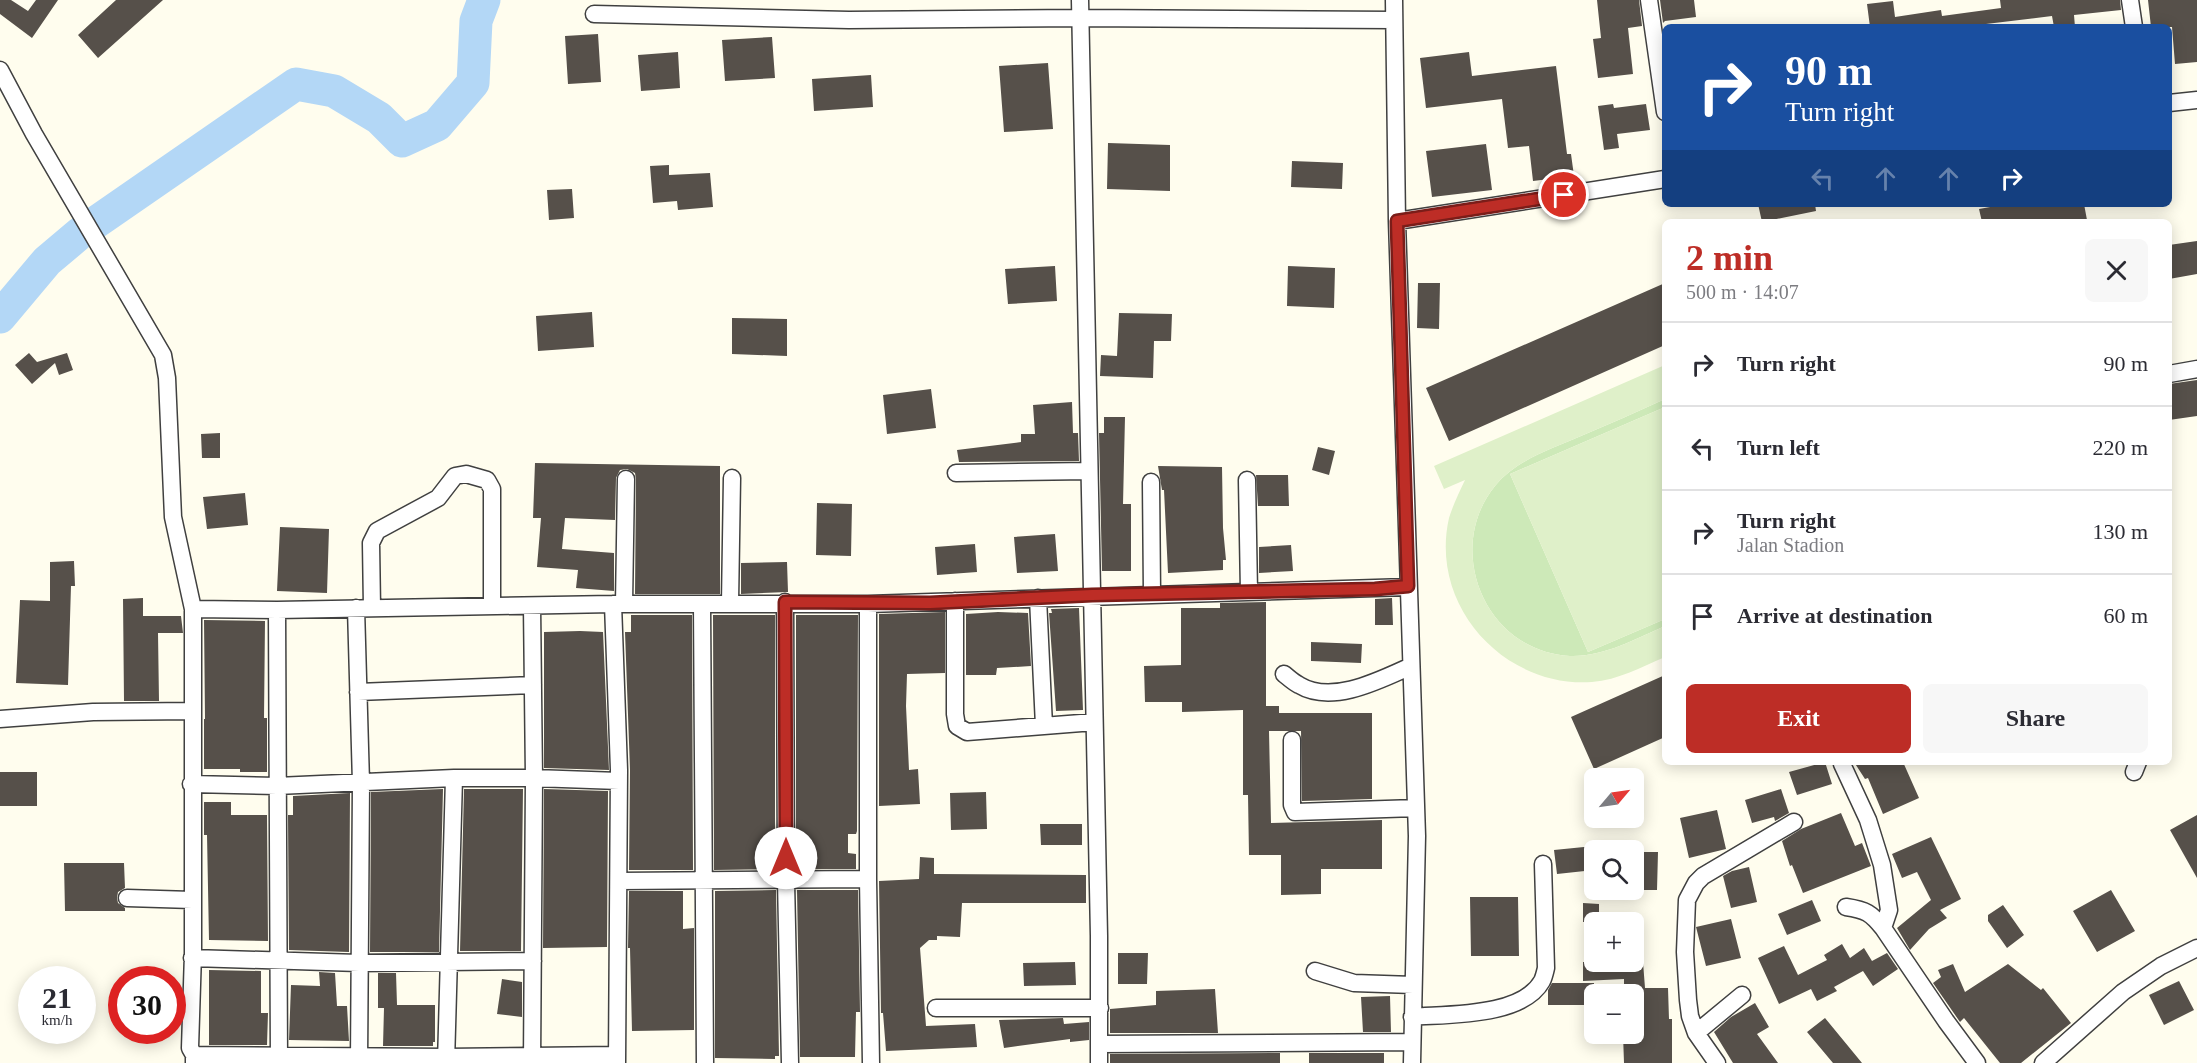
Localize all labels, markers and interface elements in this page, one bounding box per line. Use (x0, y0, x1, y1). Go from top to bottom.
icon: right (1686, 48, 1764, 126)
text: 90 m (1785, 48, 1873, 94)
text: Turn right (1785, 97, 1894, 127)
icon: left (1806, 162, 1839, 195)
icon: ahead (1869, 162, 1902, 195)
icon: ahead (1932, 162, 1965, 195)
icon: right (1995, 162, 2028, 195)
pin (1538, 169, 1589, 220)
icon: arrive (1547, 178, 1580, 211)
text: 2 min (1686, 238, 1773, 278)
button: close (2085, 239, 2148, 302)
text: 500 m · 14:07 (1686, 281, 1799, 303)
icon: right (1686, 348, 1719, 381)
text: Turn right (1737, 351, 1836, 376)
text: 90 m (2103, 351, 2148, 376)
icon: left (1686, 432, 1719, 465)
text: Turn left (1737, 435, 1820, 460)
text: 220 m (2092, 435, 2148, 460)
text: Turn right (1737, 508, 1836, 533)
icon: right (1686, 516, 1719, 549)
text: 130 m (2092, 519, 2148, 544)
text: Jalan Stadion (1737, 534, 1844, 556)
icon: arrive (1686, 600, 1719, 633)
text: Arrive at destination (1737, 603, 1933, 628)
text: 60 m (2103, 603, 2148, 628)
button: Exit (1686, 684, 1911, 753)
button: Share (1923, 684, 2148, 753)
north arrow (1584, 768, 1644, 828)
map controls (1584, 768, 1644, 1044)
position arrow (754, 826, 818, 890)
button: search (1584, 840, 1644, 900)
button: + (1584, 912, 1644, 972)
speed limit sign: 30 (108, 966, 186, 1044)
text: 21 (42, 981, 72, 1014)
button: − (1584, 984, 1644, 1044)
text: km/h (42, 1012, 72, 1028)

